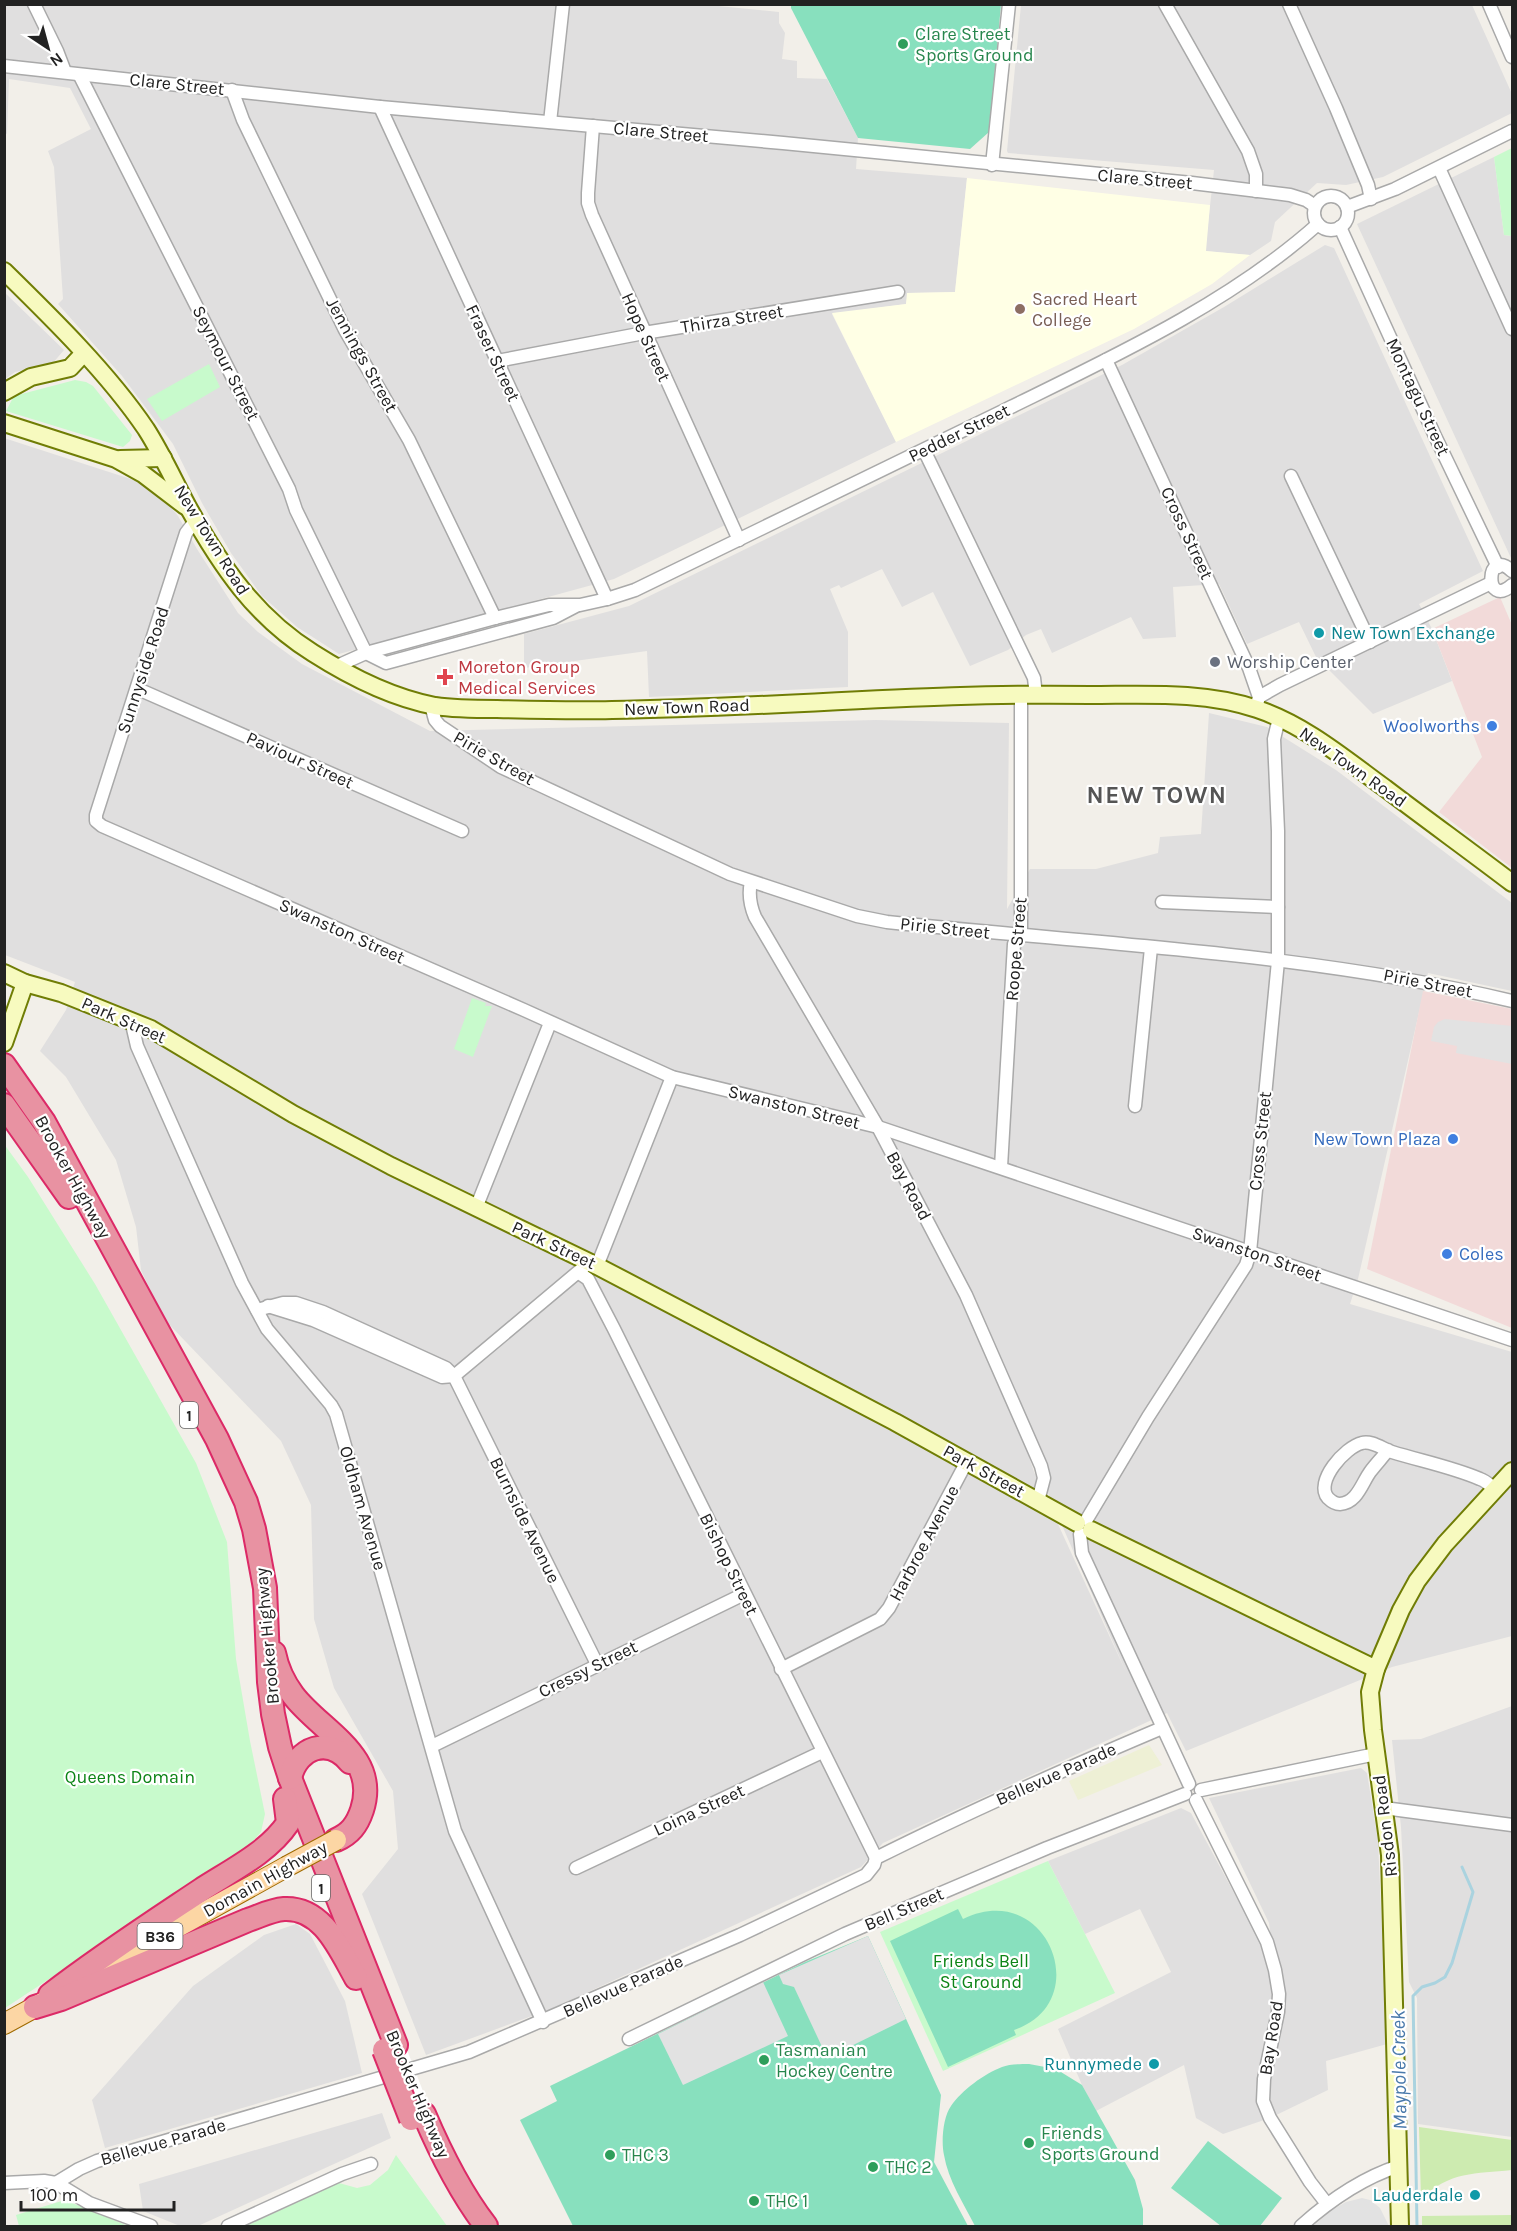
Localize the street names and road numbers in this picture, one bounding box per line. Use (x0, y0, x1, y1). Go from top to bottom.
street label: Clare Street (128, 68, 226, 100)
street label: Clare Street (613, 117, 710, 147)
street label: Clare Street (1097, 164, 1194, 194)
street label: Hope Street (617, 289, 676, 385)
street label: Jennings Street (321, 294, 403, 416)
street label: Thirza Street (679, 300, 785, 338)
street label: Fraser Street (461, 301, 525, 405)
street label: Seymour Street (188, 302, 265, 424)
street label: Montagu Street (1381, 335, 1455, 460)
street label: Pedder Street (905, 399, 1013, 467)
street label: New Town Road (169, 481, 255, 599)
street label: Cross Street (1156, 483, 1218, 583)
street label: Sunnyside Road (112, 604, 174, 736)
street label: New Town Road (624, 694, 750, 720)
street label: New Town Road (1295, 722, 1411, 812)
street label: Pirie Street (449, 726, 539, 790)
street label: Paviour Street (243, 727, 357, 794)
street label: Swanston Street (276, 893, 408, 969)
street label: Roope Street (1001, 896, 1032, 1002)
street label: Pirie Street (899, 912, 991, 944)
street label: Pirie Street (1382, 964, 1475, 1002)
street label: Park Street (78, 992, 170, 1048)
street label: Swanston Street (726, 1080, 863, 1134)
street label: Cross Street (1244, 1090, 1276, 1192)
street label: Brooker Highway (30, 1112, 116, 1243)
street label: Bay Road (882, 1148, 936, 1224)
street label: Park Street (508, 1216, 600, 1274)
street label: Swanston Street (1189, 1222, 1325, 1287)
road number: 1 (180, 1402, 198, 1428)
street label: Park Street (939, 1440, 1029, 1503)
street label: Oldham Avenue (335, 1443, 391, 1573)
street label: Burnside Avenue (485, 1453, 565, 1587)
street label: Harbroe Avenue (884, 1481, 964, 1605)
street label: Bishop Street (695, 1509, 763, 1619)
street label: Brooker Highway (250, 1566, 284, 1705)
street label: Cressy Street (535, 1635, 641, 1702)
street label: Bellevue Parade (992, 1738, 1120, 1810)
street label: Risdon Road (1368, 1774, 1402, 1878)
street label: Loina Street (650, 1779, 748, 1841)
street label: Domain Highway (199, 1835, 332, 1922)
road number: 1 (312, 1875, 330, 1901)
street label: Bell Street (861, 1882, 947, 1936)
road number: B36 (138, 1923, 182, 1949)
street label: Bellevue Parade (559, 1950, 687, 2022)
street label: Bay Road (1254, 1999, 1288, 2077)
street label: Brooker Highway (381, 2027, 455, 2162)
street label: Bellevue Parade (98, 2114, 228, 2170)

